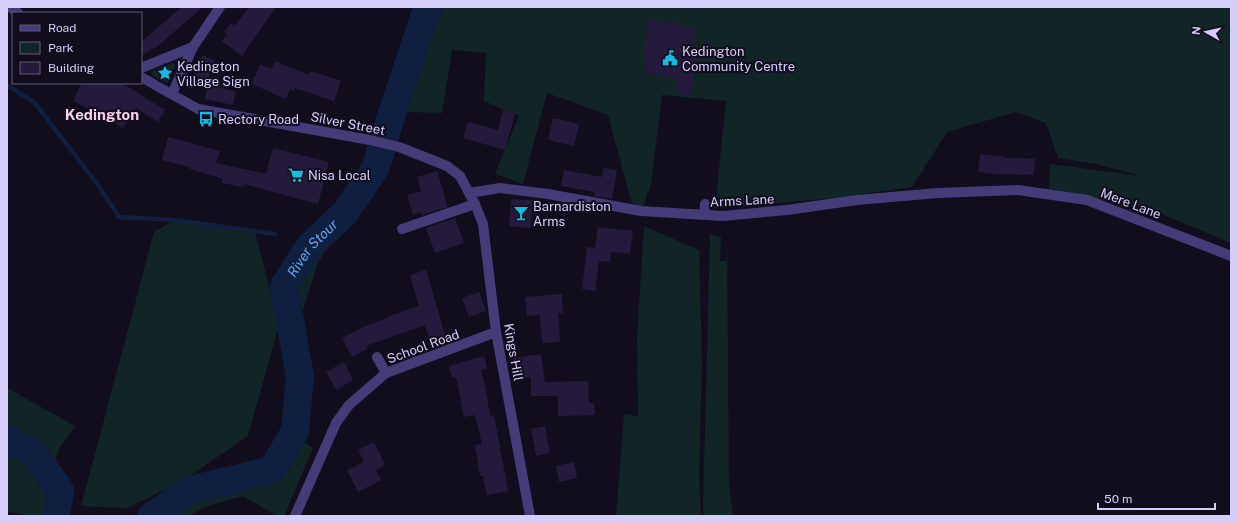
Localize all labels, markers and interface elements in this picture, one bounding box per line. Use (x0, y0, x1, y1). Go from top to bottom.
legend (12, 12, 142, 84)
north arrow (1186, 12, 1226, 52)
text: Road (48, 21, 76, 35)
text: N (1190, 26, 1203, 36)
text: Park (48, 41, 74, 55)
place label: Kedington Community Centre (682, 44, 795, 74)
public building icon: Kedington Community Centre (661, 49, 679, 67)
place label: Kedington Village Sign (177, 59, 250, 89)
text: Building (48, 61, 94, 75)
place icon: Kedington Village Sign (156, 64, 174, 82)
district label: Kedington (65, 106, 139, 123)
street label: Silver Street (309, 109, 386, 138)
bus stop icon: Rectory Road (197, 110, 215, 128)
place label: Rectory Road (218, 112, 299, 127)
supermarket icon: Nisa Local (287, 166, 305, 184)
place label: Nisa Local (308, 168, 371, 183)
street label: Mere Lane (1098, 185, 1163, 222)
street label: Arms Lane (709, 191, 775, 210)
place label: Barnardiston Arms (533, 199, 611, 229)
bar icon: Barnardiston Arms (512, 204, 530, 222)
water label: River Stour (284, 216, 341, 280)
street label: Kings Hill (501, 322, 526, 382)
street label: School Road (385, 326, 461, 366)
scale bar (1098, 485, 1215, 511)
text: 50 m (1104, 492, 1132, 506)

